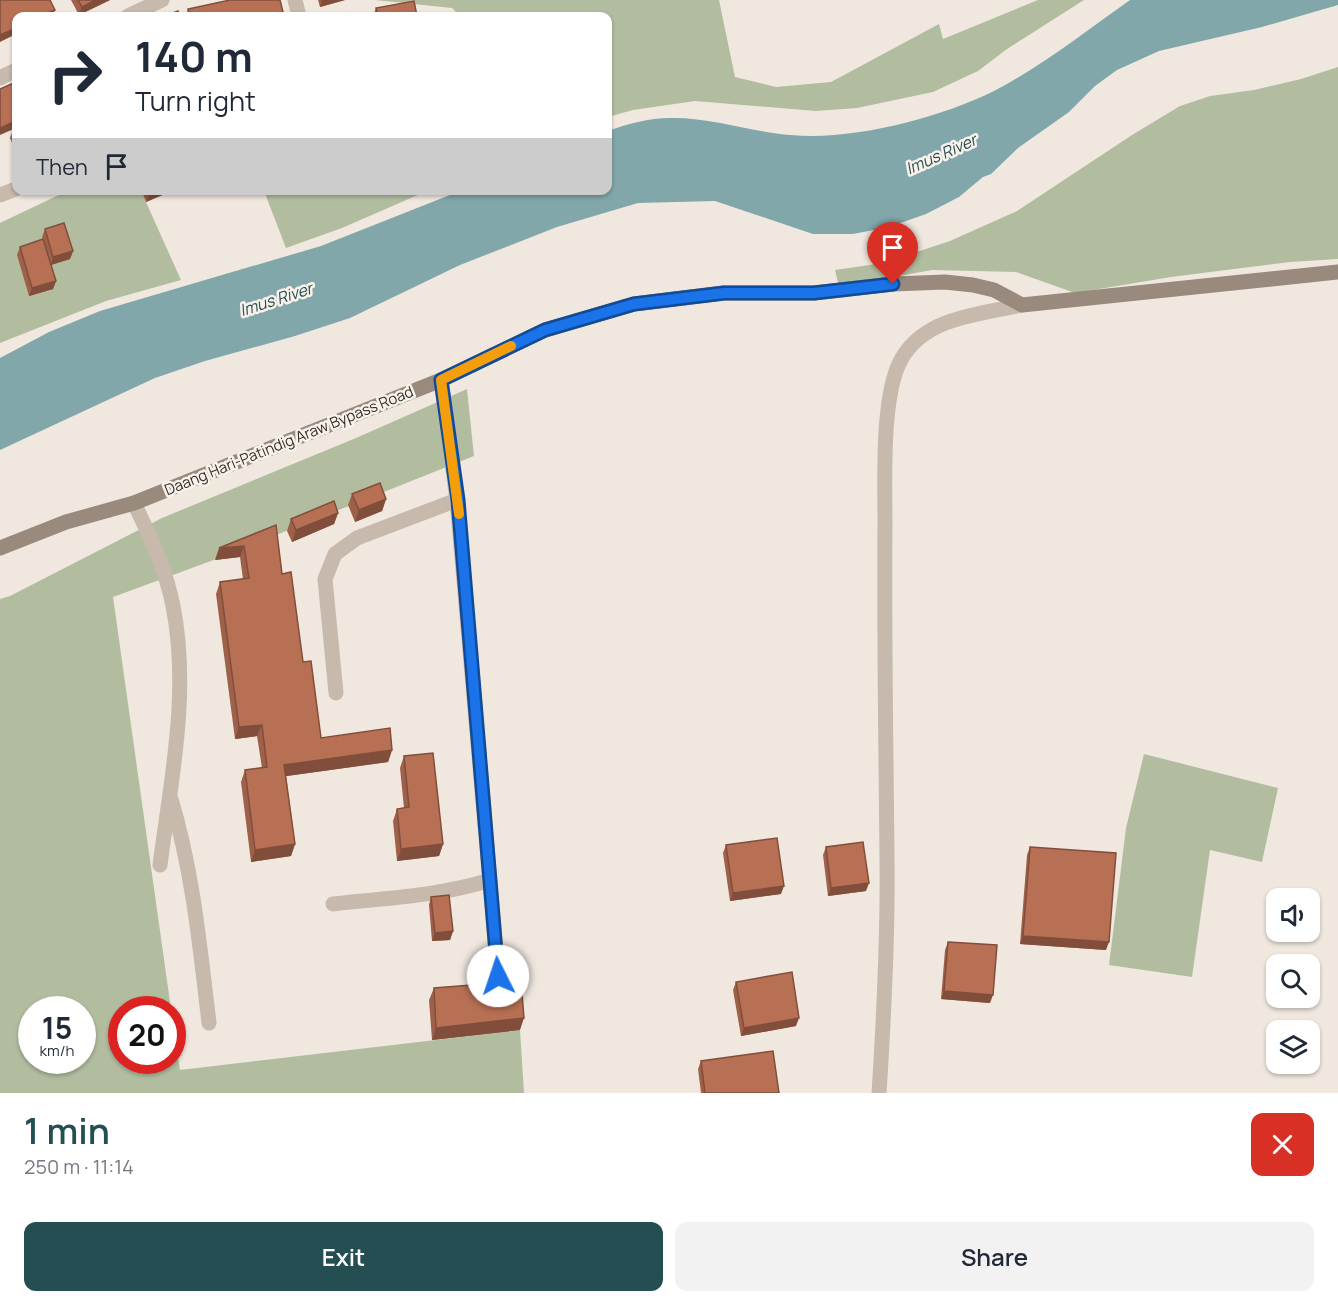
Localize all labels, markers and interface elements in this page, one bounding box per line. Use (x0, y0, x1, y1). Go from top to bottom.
text: 140 m (135, 27, 253, 85)
icon: right (36, 36, 114, 114)
text: Turn right (135, 82, 256, 119)
water label: Imus River (902, 128, 982, 179)
icon: arrive (100, 150, 133, 183)
text: Then (36, 152, 88, 182)
pin (867, 222, 918, 284)
icon: arrive (876, 231, 909, 264)
water label: Imus River (237, 276, 317, 321)
street label: Daang Hari-Patindig Araw Bypass Road (161, 381, 416, 500)
map controls (1266, 888, 1320, 1074)
button: sound (1266, 888, 1320, 942)
position arrow (466, 944, 530, 1008)
button: search (1266, 954, 1320, 1008)
speed limit sign: 20 (108, 996, 186, 1074)
text: 15 (42, 1007, 72, 1048)
button: layers (1266, 1020, 1320, 1074)
text: km/h (40, 1040, 74, 1061)
text: 1 min (24, 1106, 110, 1155)
button: close (1251, 1113, 1314, 1176)
text: 250 m · 11:14 (24, 1153, 134, 1180)
button: Exit (24, 1222, 663, 1291)
button: Share (675, 1222, 1314, 1291)

